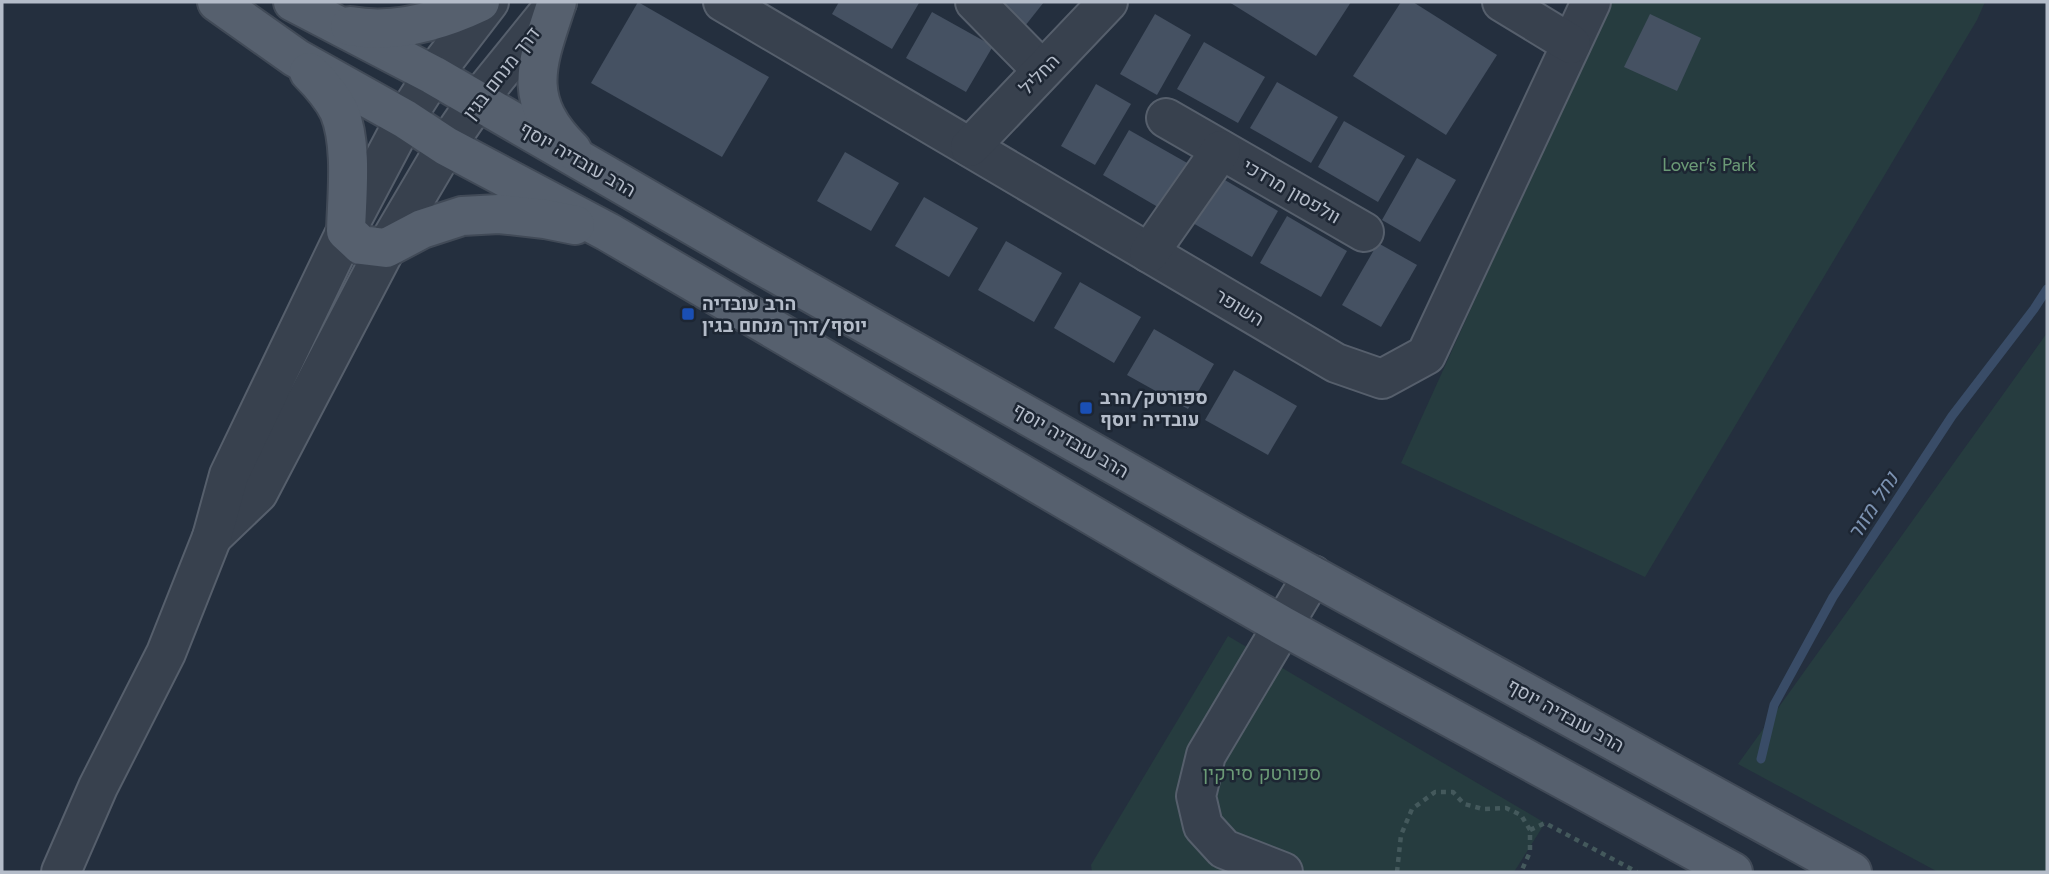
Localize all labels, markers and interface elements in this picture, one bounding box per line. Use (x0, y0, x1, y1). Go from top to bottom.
street label: דרך מנחם בגין (457, 21, 546, 125)
street label: החליל (1013, 48, 1066, 101)
street label: הרב עובדיה יוסף (515, 115, 641, 204)
park label: Lover's Park (1662, 151, 1757, 178)
street label: וולפסון מרדכי (1238, 152, 1346, 230)
street label: השופר (1210, 282, 1269, 333)
place label: הרב עובדיה יוסף/דרך מנחם בגין (702, 290, 867, 339)
marker: הרב עובדיה יוסף/דרך מנחם בגין (680, 306, 696, 322)
place label: ספורטק/הרב עובדיה יוסף (1100, 384, 1208, 433)
street label: הרב עובדיה יוסף (1008, 396, 1134, 485)
marker: ספורטק/הרב עובדיה יוסף (1078, 400, 1094, 416)
water label: נחל מזור (1840, 465, 1907, 546)
street label: הרב עובדיה יוסף (1502, 672, 1629, 759)
park label: ספורטק סירקין (1203, 760, 1321, 787)

